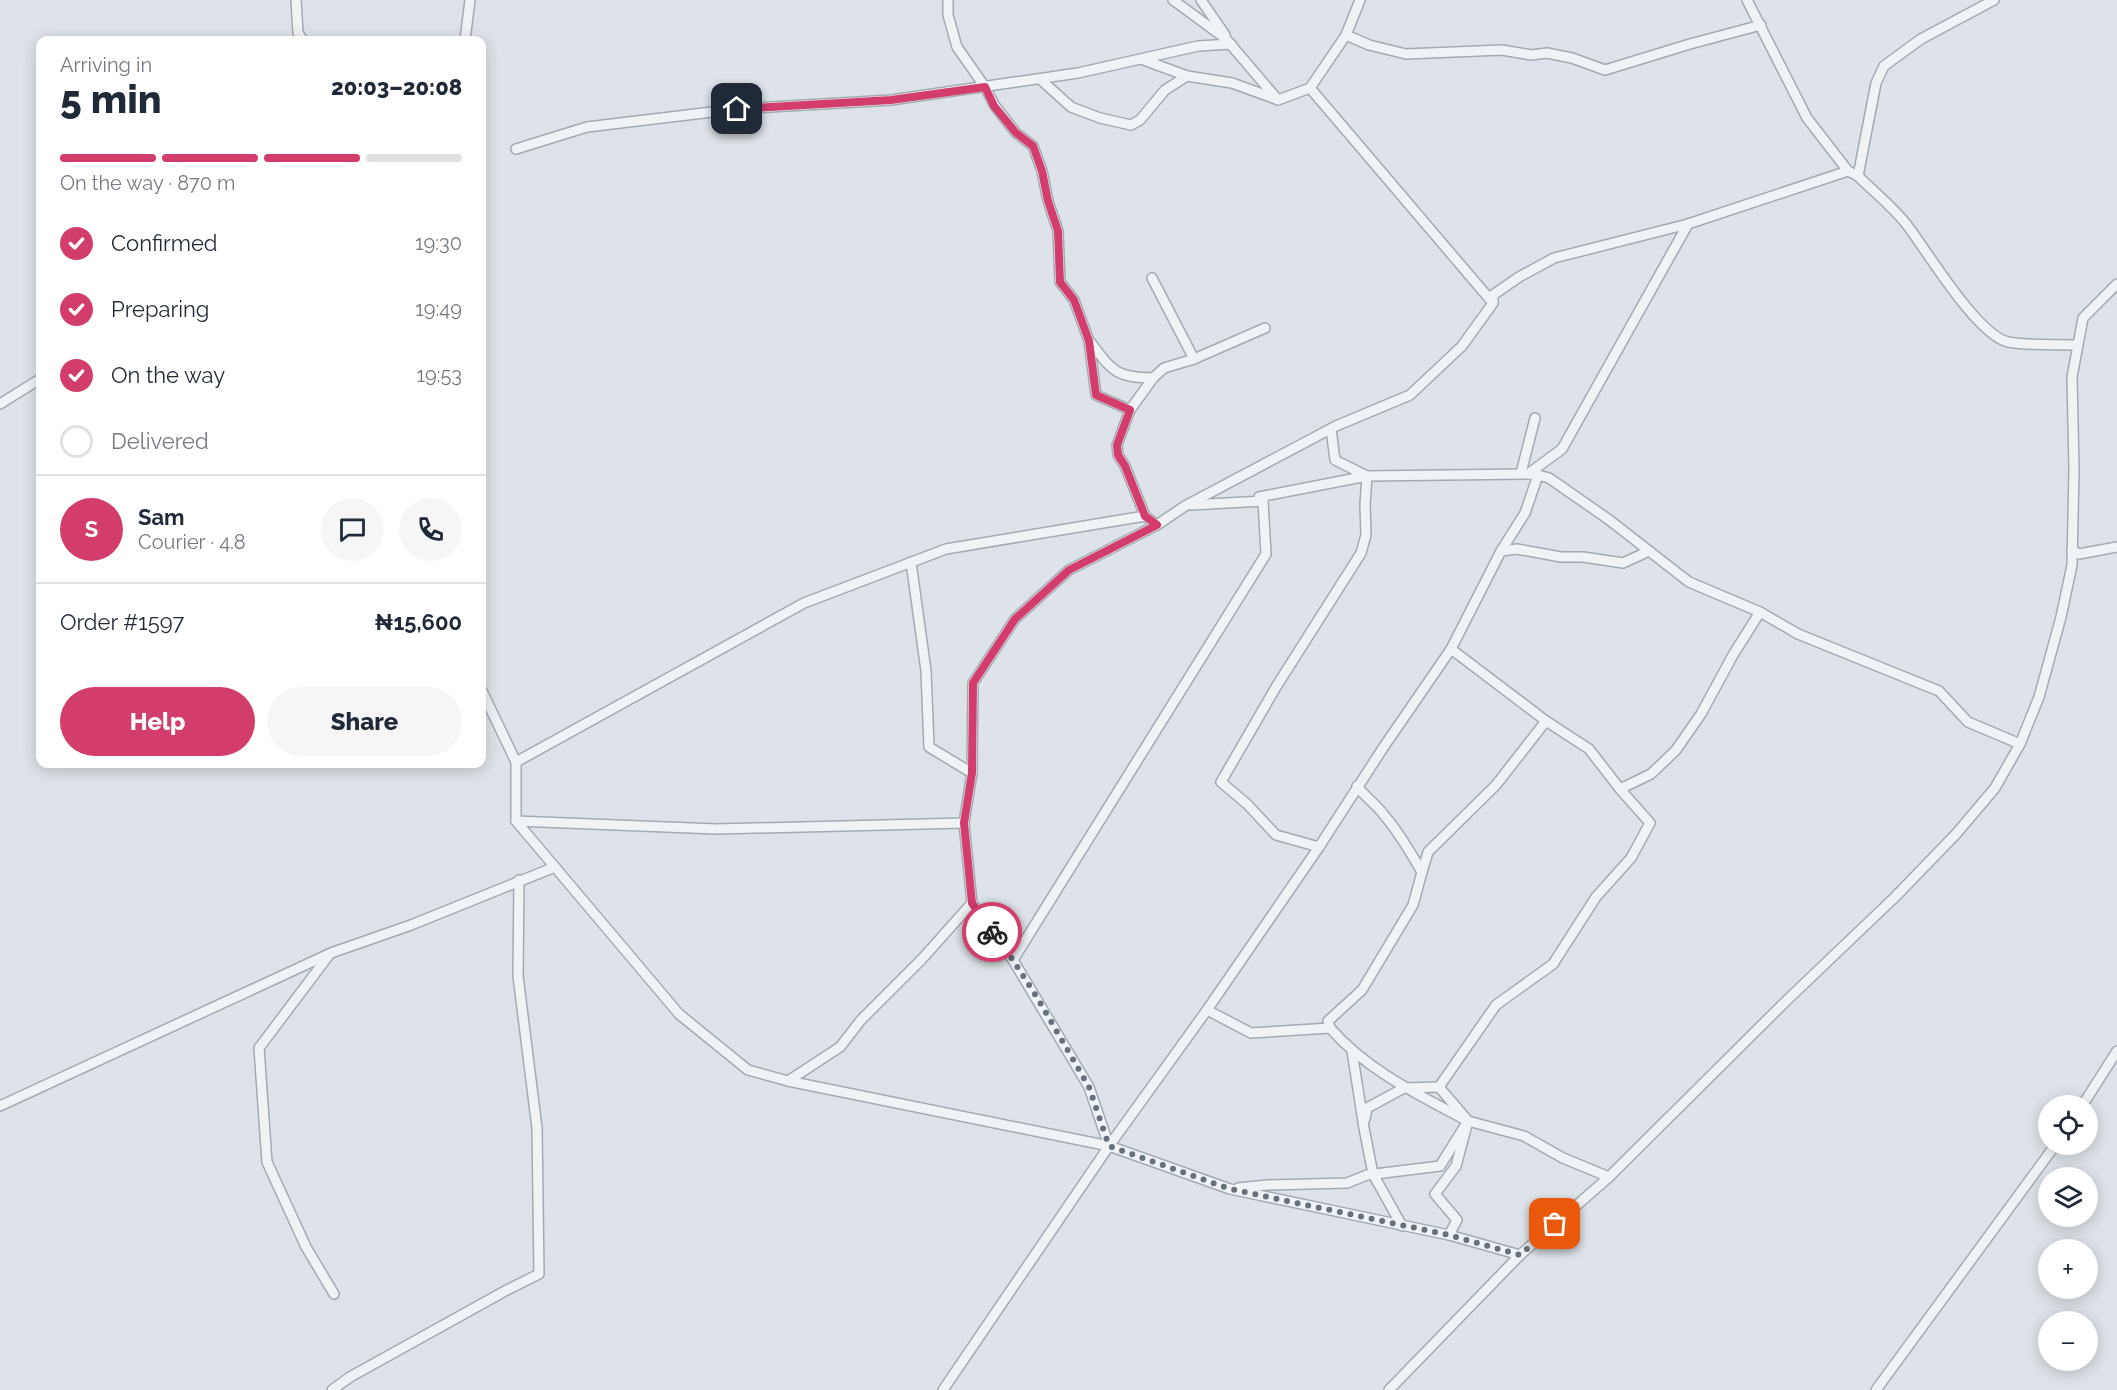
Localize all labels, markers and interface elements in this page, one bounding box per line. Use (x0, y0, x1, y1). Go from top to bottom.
text: Arriving in (60, 53, 152, 77)
text: 20:03–20:08 (331, 74, 462, 100)
text: 5 min (60, 76, 162, 122)
pin (711, 83, 762, 134)
icon: home (720, 92, 753, 125)
text: On the way · 870 m (60, 171, 235, 195)
icon: check (60, 227, 93, 260)
text: Confirmed (111, 230, 218, 256)
text: 19:30 (415, 231, 462, 255)
icon: check (60, 293, 93, 326)
text: Preparing (111, 296, 209, 322)
text: 19:49 (415, 297, 462, 321)
icon: check (60, 359, 93, 392)
text: On the way (111, 362, 225, 388)
text: 19:53 (416, 363, 462, 387)
text: Delivered (111, 428, 209, 454)
button: chat (321, 498, 384, 561)
button: phone (399, 498, 462, 561)
text: Sam (138, 504, 185, 530)
text: S (85, 516, 98, 542)
text: Courier · 4.8 (138, 530, 246, 554)
text: Order #1597 (60, 609, 184, 635)
text: ₦15,600 (375, 609, 462, 635)
button: Help (60, 687, 255, 756)
button: Share (267, 687, 462, 756)
courier (962, 902, 1022, 962)
icon: bike (976, 916, 1009, 949)
map controls (2038, 1095, 2098, 1371)
button: locate (2038, 1095, 2098, 1155)
button: layers (2038, 1167, 2098, 1227)
pin (1529, 1198, 1580, 1249)
icon: bag (1538, 1207, 1571, 1240)
button: + (2038, 1239, 2098, 1299)
button: − (2038, 1311, 2098, 1371)

